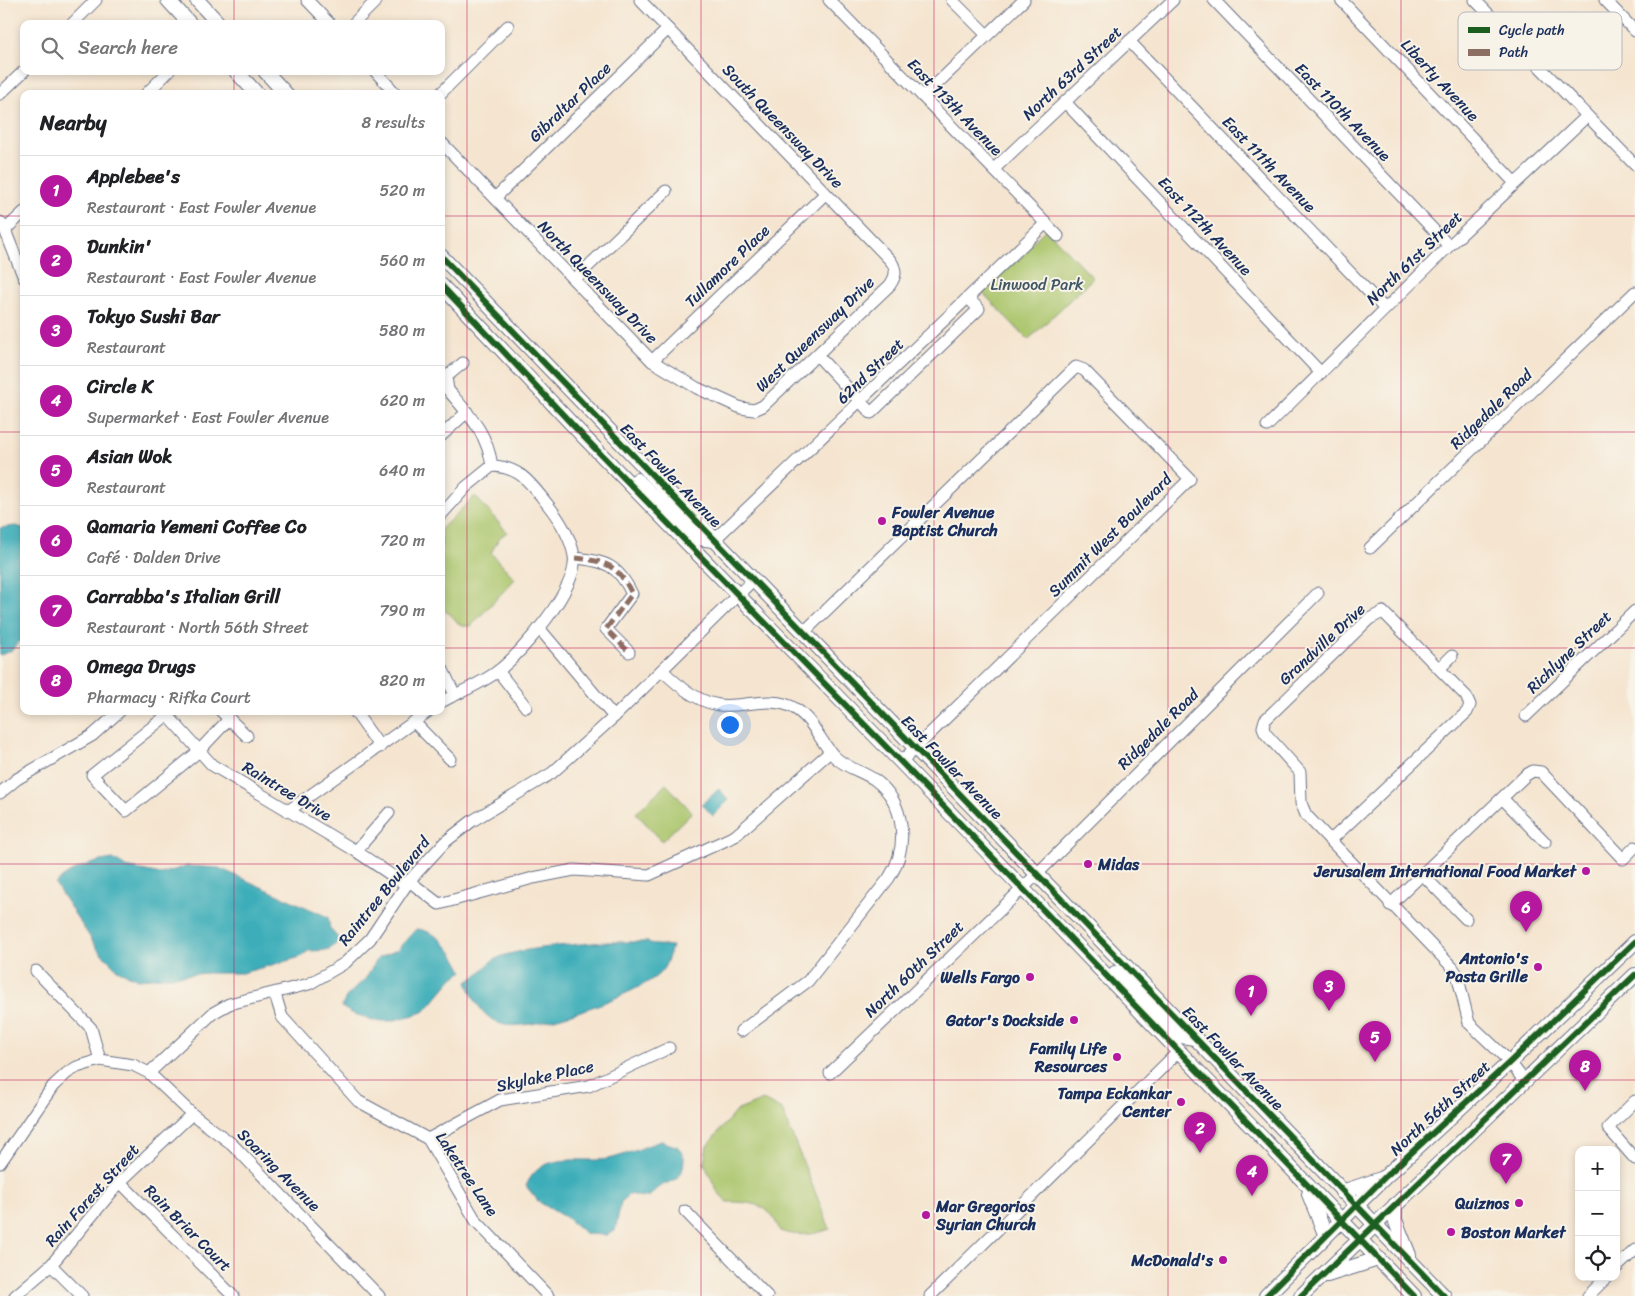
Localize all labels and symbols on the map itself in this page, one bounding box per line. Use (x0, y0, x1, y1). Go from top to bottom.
legend (1458, 12, 1622, 70)
street label: North 63rd Street (1015, 18, 1129, 128)
text: Cycle path (1499, 18, 1565, 43)
street label: Liberty Avenue (1393, 32, 1487, 129)
text: Path (1499, 40, 1528, 65)
street label: East 113th Avenue (900, 51, 1010, 163)
street label: Gibraltar Place (522, 55, 618, 149)
street label: East 110th Avenue (1288, 55, 1399, 169)
street label: South Queensway Drive (715, 56, 851, 196)
street label: East 111th Avenue (1215, 109, 1323, 220)
street label: East 112th Avenue (1151, 169, 1260, 283)
street label: North 61st Street (1359, 204, 1469, 312)
street label: North Queensway Drive (531, 213, 665, 351)
street label: Tullamore Place (677, 217, 777, 315)
street label: West Queensway Drive (748, 269, 882, 399)
park label: Linwood Park (991, 270, 1084, 299)
street label: 62nd Street (829, 331, 911, 411)
street label: Ridgedale Road (1443, 360, 1541, 456)
street label: East Fowler Avenue (613, 416, 729, 535)
street label: Summit West Boulevard (1041, 465, 1180, 604)
place label: Fowler Avenue Baptist Church (891, 498, 998, 545)
marker: Fowler Avenue Baptist Church (876, 515, 888, 527)
street label: Grandville Drive (1272, 596, 1372, 692)
street label: Richlyne Street (1519, 603, 1619, 701)
street label: Ridgedale Road (1110, 680, 1207, 777)
street label: East Fowler Avenue (894, 708, 1010, 827)
your location (717, 712, 743, 738)
street label: Raintree Drive (237, 753, 338, 829)
street label: Raintree Boulevard (330, 828, 439, 952)
place label: Midas (1097, 850, 1140, 879)
place label: Jerusalem International Food Market (1313, 857, 1578, 886)
marker: Midas (1082, 858, 1094, 870)
marker: Jerusalem International Food Market (1580, 865, 1592, 877)
pin: 6 (1510, 891, 1542, 932)
street label: North 60th Street (857, 913, 971, 1025)
place label: Antonio's Pasta Grille (1445, 944, 1529, 991)
marker: Antonio's Pasta Grille (1532, 961, 1544, 973)
place label: Wells Fargo (940, 963, 1020, 992)
pin: 3 (1313, 970, 1345, 1011)
marker: Wells Fargo (1024, 971, 1036, 983)
pin: 1 (1235, 975, 1267, 1016)
street label: East Fowler Avenue (1175, 999, 1291, 1118)
place label: Gator's Dockside (945, 1006, 1065, 1035)
marker: Gator's Dockside (1068, 1014, 1080, 1026)
pin: 5 (1359, 1021, 1391, 1062)
place label: Family Life Resources (1029, 1034, 1108, 1081)
pin: 8 (1569, 1050, 1601, 1091)
marker: Family Life Resources (1111, 1051, 1123, 1063)
street label: Skylake Place (494, 1052, 596, 1100)
street label: North 56th Street (1382, 1053, 1498, 1163)
place label: Tampa Eckankar Center (1057, 1079, 1172, 1126)
marker: Tampa Eckankar Center (1175, 1096, 1187, 1108)
pin: 2 (1184, 1112, 1216, 1153)
street label: Soaring Avenue (230, 1121, 328, 1219)
street label: Laketree Lane (428, 1125, 506, 1223)
street label: Rain Forest Street (37, 1137, 147, 1253)
pin: 7 (1490, 1143, 1522, 1184)
pin: 4 (1236, 1155, 1268, 1196)
street label: Rain Briar Court (137, 1177, 239, 1279)
place label: Quiznos (1454, 1189, 1509, 1218)
place label: Mar Gregorios Syrian Church (935, 1192, 1037, 1239)
marker: Quiznos (1513, 1197, 1525, 1209)
marker: Mar Gregorios Syrian Church (920, 1209, 932, 1221)
place label: Boston Market (1461, 1218, 1567, 1247)
marker: Boston Market (1445, 1226, 1457, 1238)
place label: McDonald's (1130, 1246, 1214, 1275)
marker: McDonald's (1217, 1254, 1229, 1266)

